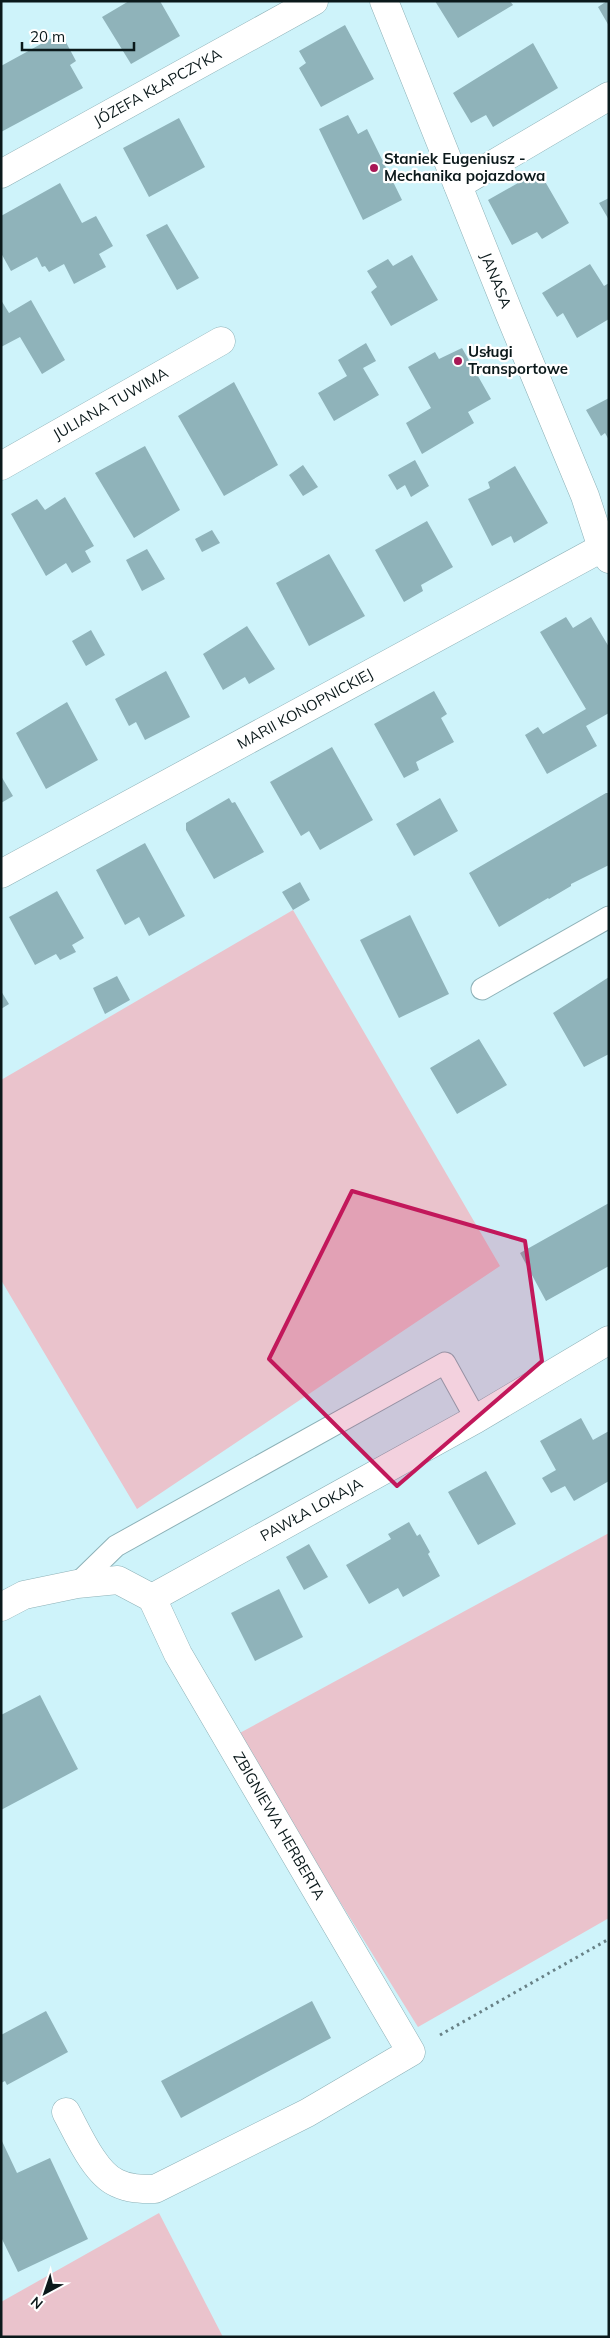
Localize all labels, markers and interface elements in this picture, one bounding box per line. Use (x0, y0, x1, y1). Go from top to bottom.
scale bar (22, 20, 135, 52)
text: 20 m (30, 27, 65, 46)
street label: JÓZEFA KŁAPCZYKA (90, 44, 225, 130)
place label: Staniek Eugeniusz - Mechanika pojazdowa (384, 149, 545, 185)
marker: Staniek Eugeniusz - Mechanika pojazdowa (368, 162, 380, 174)
street label: JANASA (477, 250, 516, 311)
place label: Usługi Transportowe (468, 342, 568, 378)
marker: Usługi Transportowe (452, 355, 464, 367)
street label: JULIANA TUWIMA (49, 363, 171, 444)
street label: MARII KONOPNICKIEJ (234, 664, 376, 753)
street label: PAWŁA LOKAJA (257, 1474, 366, 1545)
street label: ZBIGNIEWA HERBERTA (229, 1749, 329, 1903)
north arrow (20, 2268, 70, 2318)
text: N (27, 2293, 46, 2313)

